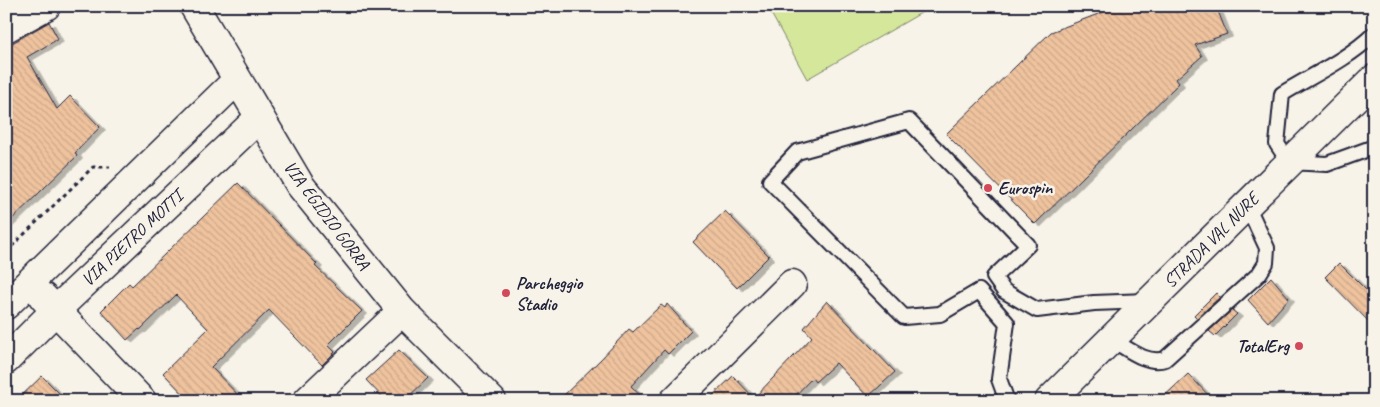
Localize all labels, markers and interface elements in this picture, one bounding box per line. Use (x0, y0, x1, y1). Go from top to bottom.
street label: VIA EGIDIO GORRA (279, 156, 376, 274)
place label: Eurospin (998, 177, 1053, 199)
marker: Eurospin (982, 182, 994, 194)
street label: VIA PIETRO MOTTI (77, 183, 190, 291)
street label: STRADA VAL NURE (1159, 186, 1265, 292)
place label: Parcheggio Stadio (516, 272, 584, 315)
marker: Parcheggio Stadio (500, 287, 512, 299)
place label: TotalErg (1237, 335, 1290, 357)
marker: TotalErg (1293, 340, 1305, 352)

